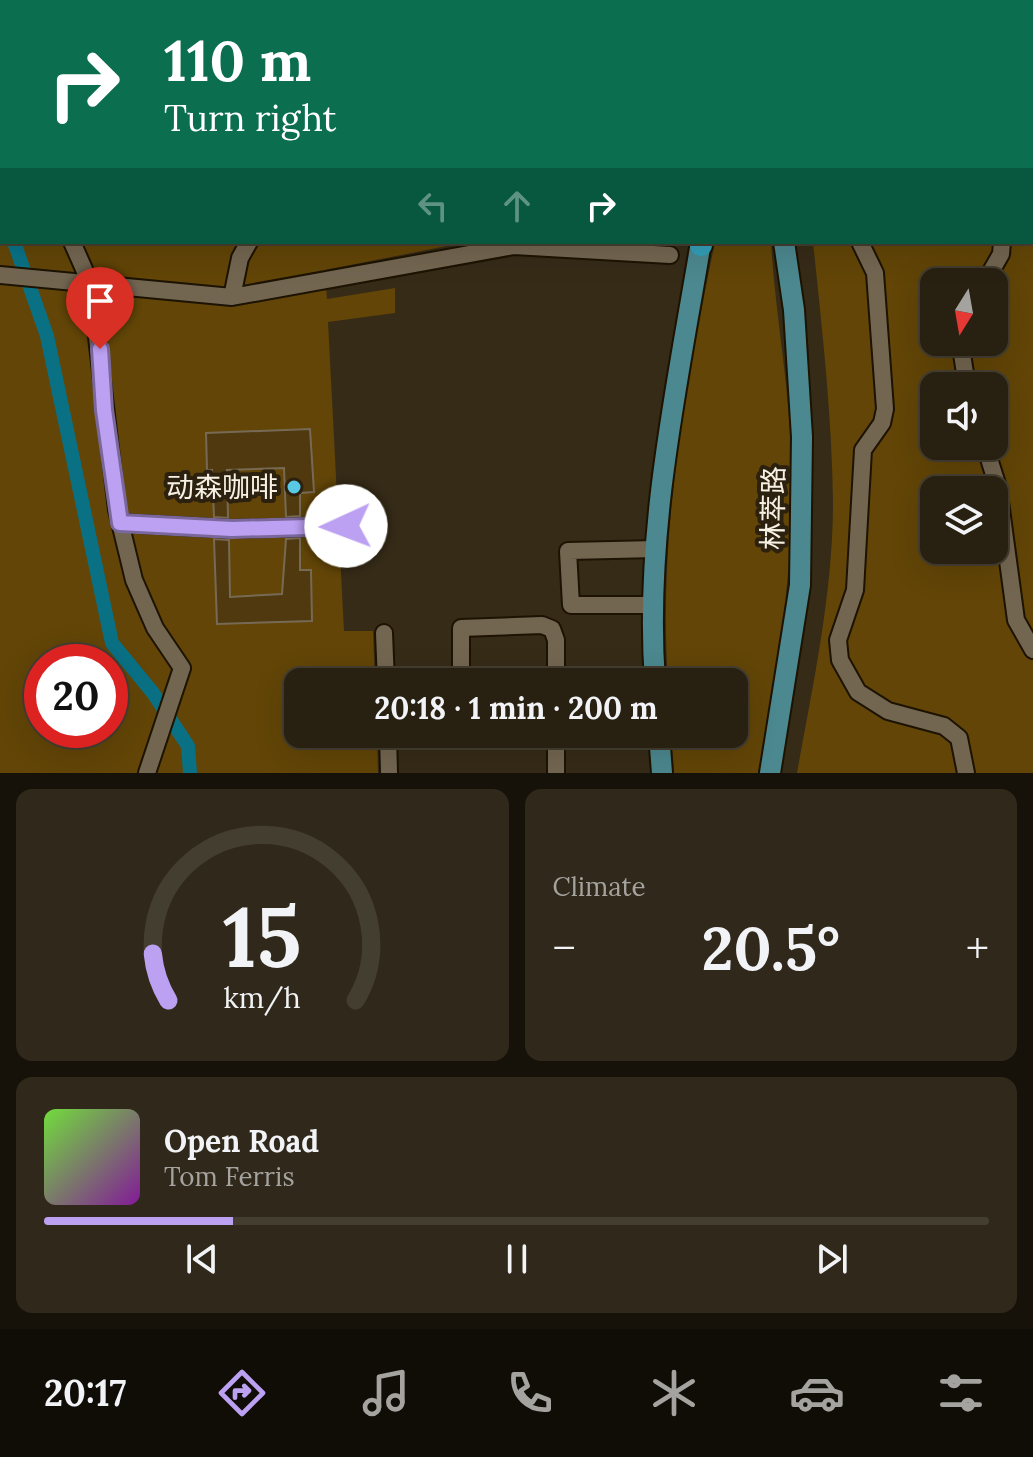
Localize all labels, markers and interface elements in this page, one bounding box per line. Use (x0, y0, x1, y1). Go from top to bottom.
text: 110 m (164, 25, 311, 96)
icon: right (32, 32, 136, 136)
text: Turn right (164, 95, 337, 141)
icon: left (411, 184, 455, 228)
icon: ahead (495, 184, 539, 228)
icon: right (579, 184, 623, 228)
pin (66, 267, 134, 349)
north arrow (920, 268, 1008, 356)
map controls (920, 268, 1008, 564)
icon: arrive (78, 279, 122, 323)
button: sound (920, 372, 1008, 460)
street label: 林萃路 (754, 466, 792, 550)
place label: 动森咖啡 (166, 469, 278, 505)
button: layers (920, 476, 1008, 564)
marker: 动森咖啡 (285, 478, 303, 496)
position arrow (304, 484, 388, 568)
speed limit sign: 20 (24, 644, 128, 748)
text: 20:18 · 1 min · 200 m (374, 689, 658, 727)
text: Climate (553, 870, 646, 903)
text: 15 (223, 883, 302, 990)
text: 20.5° (702, 910, 840, 986)
text: − (553, 920, 576, 976)
text: + (966, 920, 989, 976)
text: km/h (224, 979, 301, 1016)
text: Open Road (164, 1122, 319, 1160)
text: Tom Ferris (164, 1160, 294, 1193)
icon: previous (180, 1237, 224, 1281)
icon: pause (495, 1237, 539, 1281)
icon: next (810, 1237, 854, 1281)
icon: directions (214, 1365, 270, 1421)
icon: music (358, 1365, 414, 1421)
icon: phone (502, 1365, 558, 1421)
icon: climate (646, 1365, 702, 1421)
icon: car (789, 1365, 845, 1421)
icon: filters (933, 1365, 989, 1421)
text: 20:17 (44, 1370, 126, 1416)

